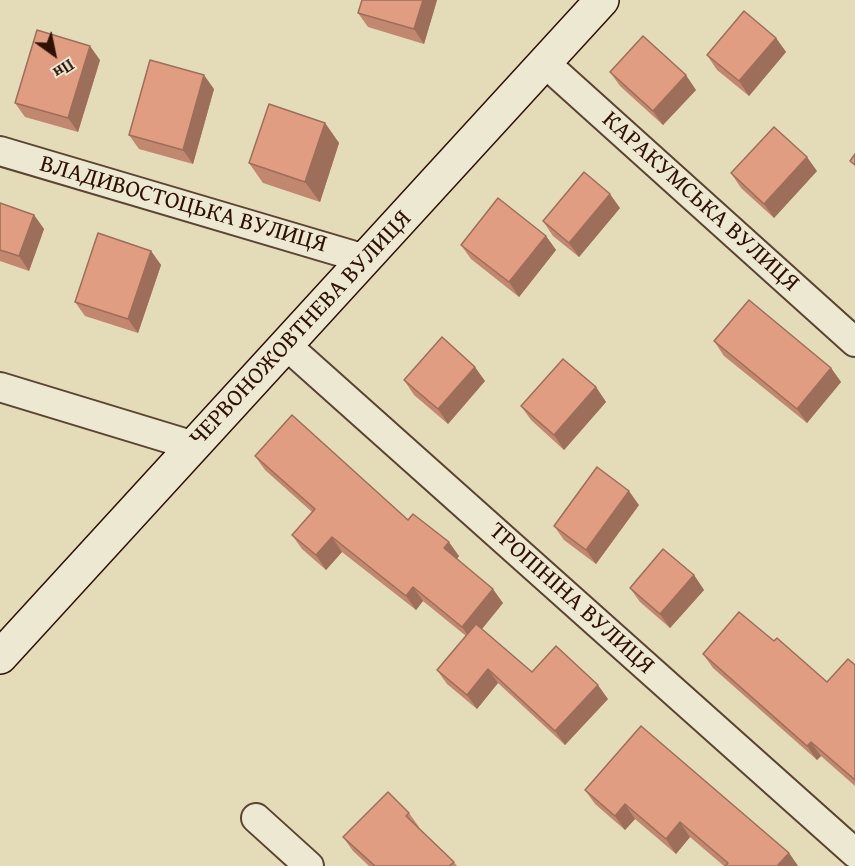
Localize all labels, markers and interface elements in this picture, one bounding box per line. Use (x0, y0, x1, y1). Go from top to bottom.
north arrow (24, 24, 84, 84)
text: Пн (49, 53, 79, 85)
street label: КАРАКУМСЬКА ВУЛИЦЯ (596, 106, 804, 298)
street label: ВЛАДИВОСТОЦЬКА ВУЛИЦЯ (36, 150, 330, 260)
street label: ЧЕРВОНОЖОВТНЕВА ВУЛИЦЯ (184, 205, 418, 453)
street label: ТРОПІНІНА ВУЛИЦЯ (483, 517, 659, 681)

